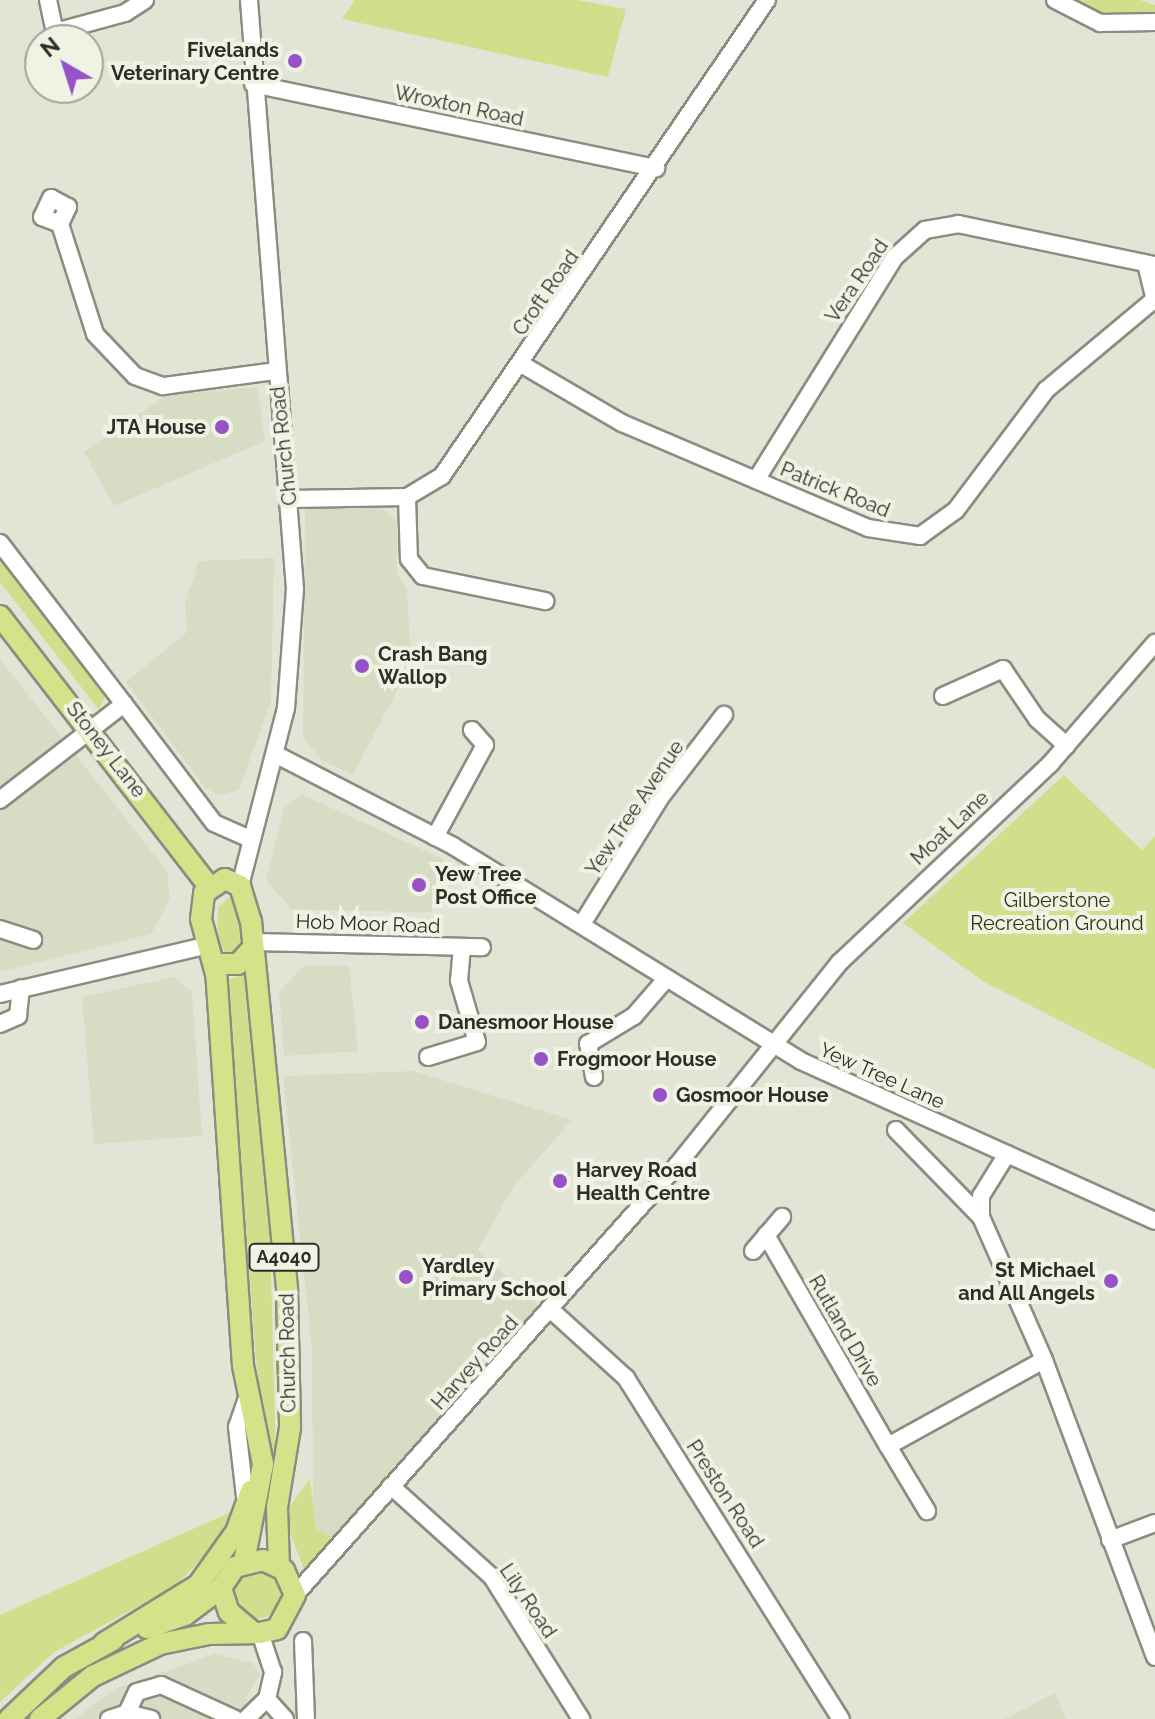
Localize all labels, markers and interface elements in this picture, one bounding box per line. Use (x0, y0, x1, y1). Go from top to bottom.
north arrow (24, 24, 104, 104)
text: N (35, 32, 65, 62)
place label: Fivelands Veterinary Centre (111, 38, 279, 85)
marker: Fivelands Veterinary Centre (286, 52, 304, 70)
street label: Wroxton Road (392, 81, 526, 131)
street label: Vera Road (821, 235, 893, 327)
street label: Croft Road (508, 246, 584, 340)
street label: Church Road (266, 385, 302, 507)
place label: JTA House (106, 415, 206, 439)
marker: JTA House (213, 418, 231, 436)
street label: Patrick Road (777, 457, 893, 523)
place label: Crash Bang Wallop (378, 642, 487, 689)
marker: Crash Bang Wallop (353, 657, 371, 675)
street label: Stoney Lane (61, 697, 151, 803)
street label: Yew Tree Avenue (580, 735, 690, 881)
street label: Moat Lane (906, 786, 994, 870)
place label: Yew Tree Post Office (435, 862, 537, 909)
marker: Yew Tree Post Office (410, 876, 428, 894)
park label: Gilberstone Recreation Ground (970, 889, 1144, 936)
street label: Hob Moor Road (295, 909, 441, 939)
place label: Danesmoor House (438, 1010, 614, 1034)
marker: Danesmoor House (413, 1013, 431, 1031)
street label: Yew Tree Lane (815, 1037, 949, 1115)
place label: Frogmoor House (557, 1047, 717, 1071)
marker: Frogmoor House (532, 1050, 550, 1068)
place label: Gosmoor House (676, 1083, 829, 1107)
marker: Gosmoor House (651, 1086, 669, 1104)
place label: Harvey Road Health Centre (576, 1158, 710, 1205)
marker: Harvey Road Health Centre (551, 1172, 569, 1190)
road number: A4040 (248, 1243, 320, 1271)
place label: Yardley Primary School (422, 1254, 567, 1301)
place label: St Michael and All Angels (956, 1258, 1095, 1305)
marker: Yardley Primary School (397, 1268, 415, 1286)
street label: Rutland Drive (803, 1271, 887, 1391)
marker: St Michael and All Angels (1102, 1272, 1120, 1290)
street label: Church Road (275, 1293, 301, 1413)
street label: Harvey Road (427, 1311, 523, 1415)
street label: Preston Road (681, 1436, 769, 1552)
street label: Lily Road (494, 1559, 562, 1643)

